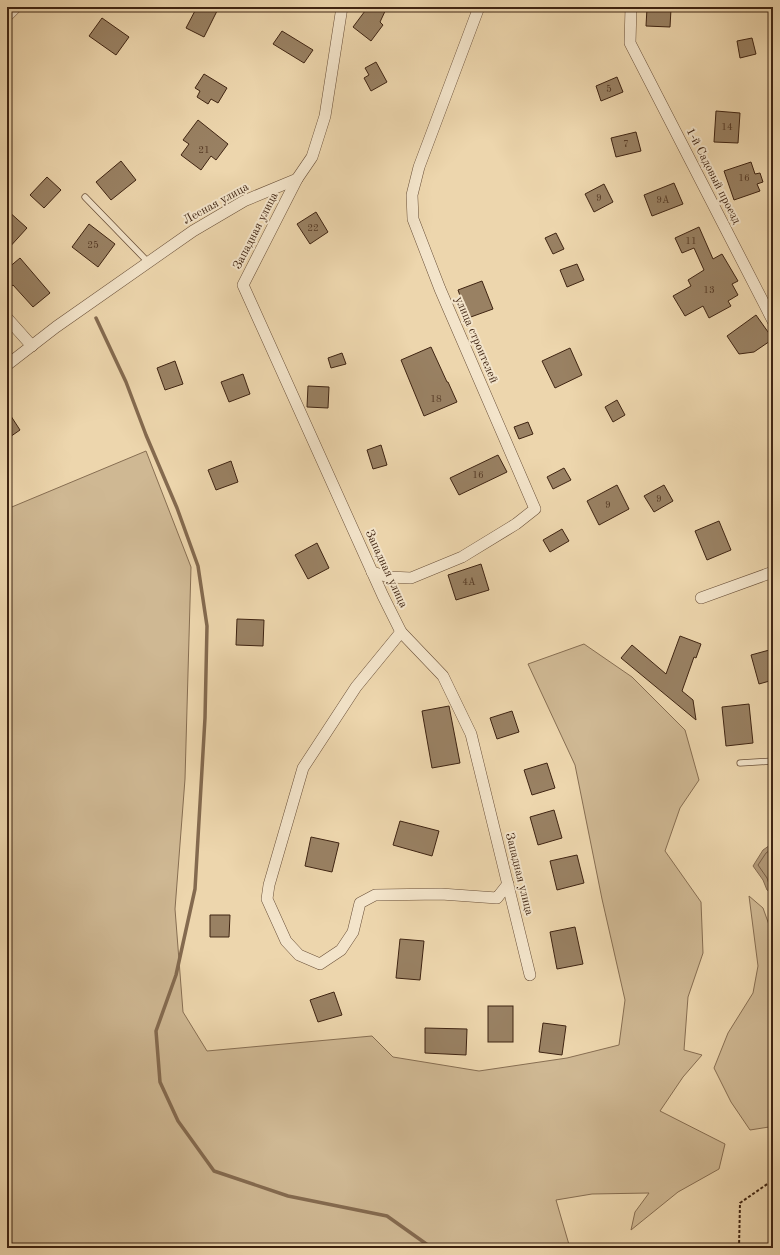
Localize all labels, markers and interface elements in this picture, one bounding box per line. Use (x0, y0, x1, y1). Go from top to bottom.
house number: 5 (606, 84, 612, 94)
house number: 14 (721, 122, 733, 132)
street label: 1-й Садовый проезд (684, 126, 742, 226)
house number: 7 (623, 139, 629, 149)
house number: 21 (198, 145, 210, 155)
house number: 16 (738, 173, 750, 183)
street label: Лесная улица (181, 181, 251, 227)
street label: Западная улица (231, 191, 281, 271)
house number: 9 (596, 193, 602, 203)
house number: 9А (656, 195, 670, 205)
house number: 22 (307, 223, 319, 233)
house number: 11 (685, 236, 697, 246)
house number: 25 (87, 240, 99, 250)
house number: 13 (703, 285, 715, 295)
street label: улица строителей (452, 295, 500, 385)
house number: 18 (430, 394, 442, 404)
house number: 16 (472, 470, 484, 480)
house number: 9 (656, 494, 662, 504)
house number: 9 (605, 500, 611, 510)
street label: Западная улица (363, 528, 409, 610)
house number: 4А (462, 577, 476, 587)
street label: Западная улица (503, 832, 535, 917)

